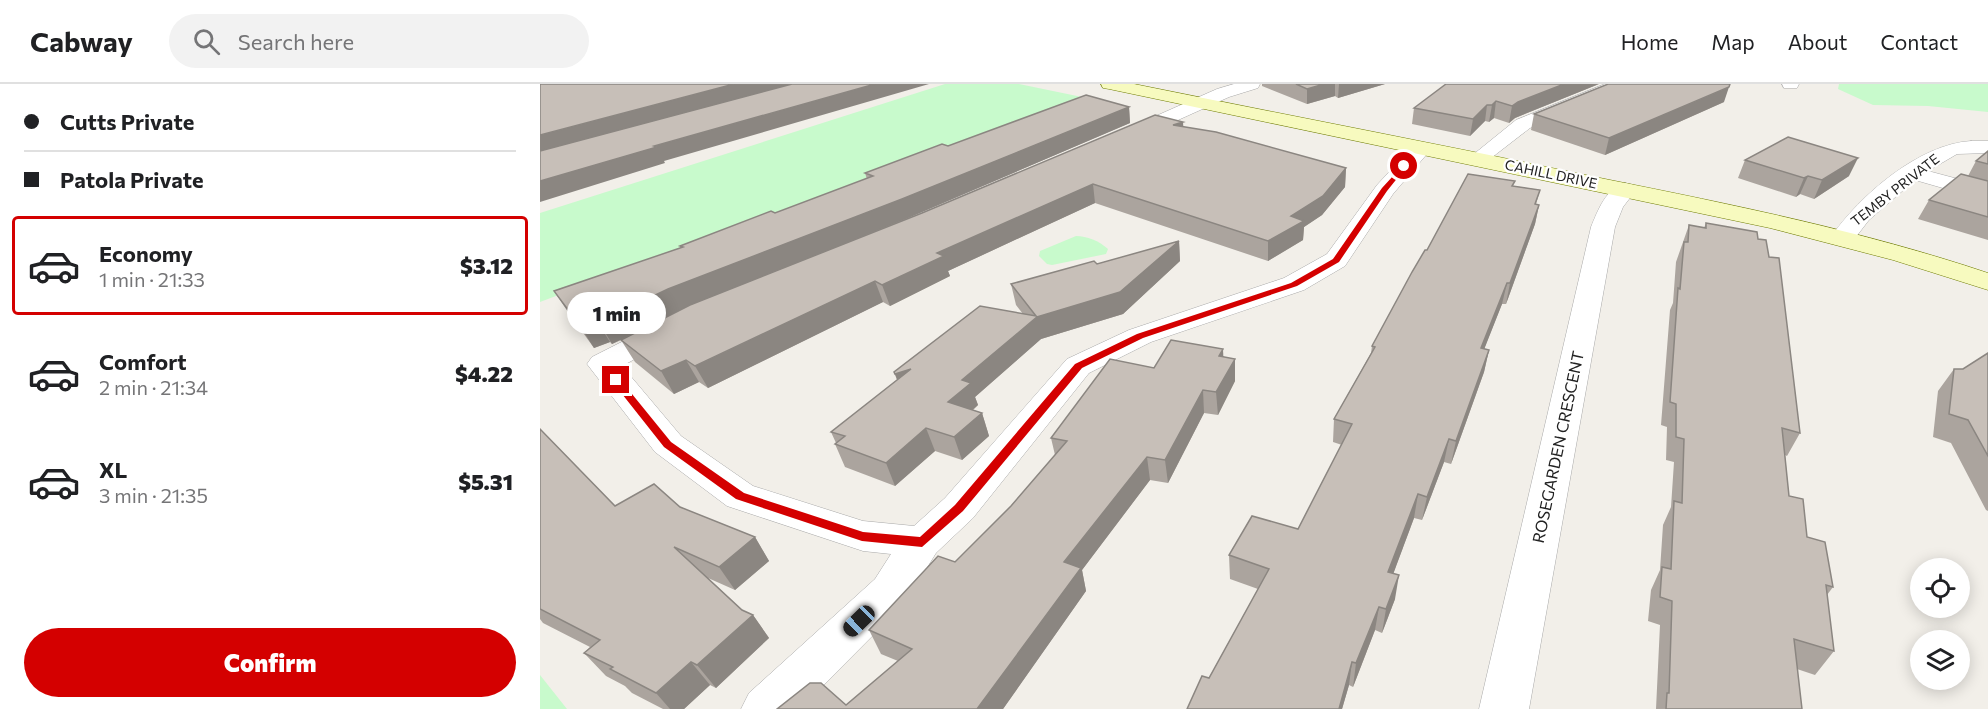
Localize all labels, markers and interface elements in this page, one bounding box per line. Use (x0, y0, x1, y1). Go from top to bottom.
search box (169, 14, 589, 68)
text: Cabway (30, 24, 133, 58)
icon: search (190, 25, 223, 58)
text: Search here (238, 28, 354, 55)
text: Home (1621, 29, 1678, 54)
text: Map (1711, 29, 1755, 54)
text: About (1788, 29, 1847, 54)
text: Contact (1880, 29, 1958, 54)
text: Cutts Private (60, 108, 194, 135)
street label: TEMBY PRIVATE (1847, 150, 1942, 229)
route start (1390, 152, 1417, 179)
street label: CAHILL DRIVE (1503, 155, 1599, 192)
text: Patola Private (60, 166, 204, 193)
icon: car (27, 239, 81, 293)
text: Economy (99, 240, 193, 267)
text: $3.12 (460, 252, 513, 279)
text: 1 min · 21:33 (99, 267, 205, 291)
callout: 1 min (566, 293, 665, 335)
text: 1 min (592, 301, 641, 325)
icon: car (27, 347, 81, 401)
text: Comfort (99, 348, 187, 375)
street label: ROSEGARDEN CRESCENT (1528, 349, 1587, 545)
text: $4.22 (455, 360, 513, 387)
route end (602, 366, 629, 393)
text: 2 min · 21:34 (99, 375, 208, 399)
icon: car (27, 455, 81, 509)
text: XL (99, 456, 127, 483)
text: $5.31 (458, 468, 513, 495)
text: 3 min · 21:35 (99, 483, 208, 507)
map controls (1910, 558, 1970, 690)
button: locate (1910, 558, 1970, 618)
car (840, 602, 878, 640)
button: Confirm (24, 628, 516, 697)
button: layers (1910, 630, 1970, 690)

